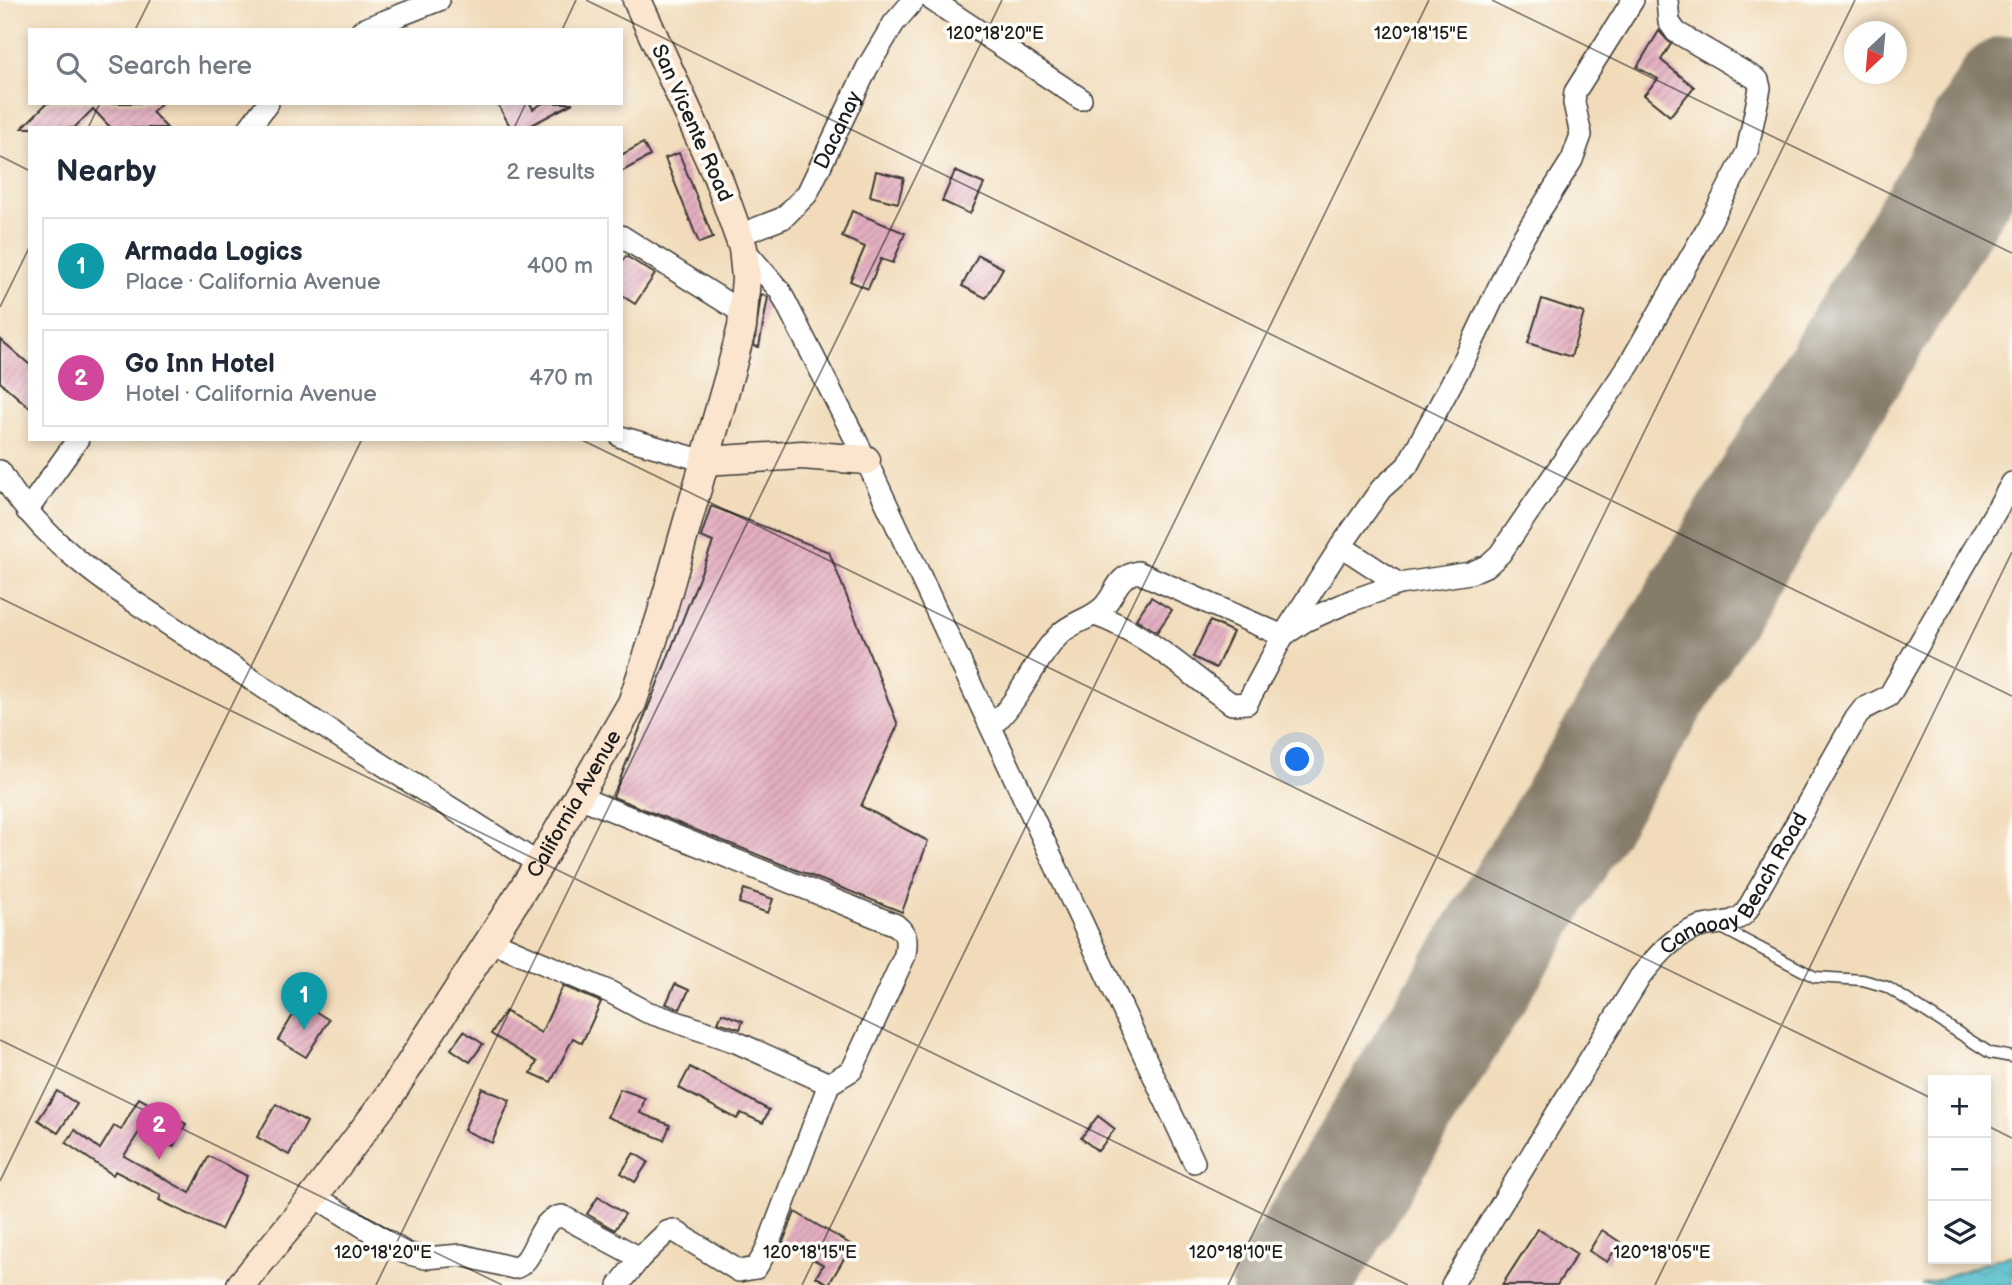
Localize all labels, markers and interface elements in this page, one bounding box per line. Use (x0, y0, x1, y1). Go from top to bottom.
north arrow (1844, 21, 1907, 84)
text: 120°18'20"E (946, 23, 1044, 44)
text: 120°18'15"E (1374, 23, 1468, 44)
search box (28, 28, 623, 105)
street label: San Vicente Road (646, 40, 738, 206)
icon: search (52, 48, 90, 86)
text: Search here (108, 51, 252, 82)
street label: Dacanay (808, 87, 867, 173)
text: Nearby (56, 154, 156, 190)
text: 2 results (506, 158, 595, 186)
text: Armada Logics (125, 237, 303, 268)
text: 1 (76, 252, 86, 280)
text: 400 m (527, 252, 593, 280)
text: Place · California Avenue (125, 268, 381, 296)
text: Go Inn Hotel (125, 349, 275, 380)
text: 2 (74, 364, 88, 392)
text: 470 m (529, 364, 593, 392)
text: Hotel · California Avenue (125, 380, 377, 408)
street label: California Avenue (521, 725, 626, 882)
your location (1280, 742, 1314, 776)
street label: Canaoay Beach Road (1655, 808, 1812, 960)
pin: 1 (281, 972, 327, 1030)
map controls (1928, 1075, 1991, 1264)
button: + (1928, 1075, 1991, 1138)
pin: 2 (136, 1102, 182, 1160)
button: − (1928, 1138, 1991, 1201)
button: layers (1928, 1201, 1991, 1264)
text: 120°18'20"E (334, 1242, 432, 1263)
text: 120°18'15"E (763, 1242, 857, 1263)
text: 120°18'10"E (1189, 1242, 1283, 1263)
text: 120°18'05"E (1613, 1242, 1711, 1263)

